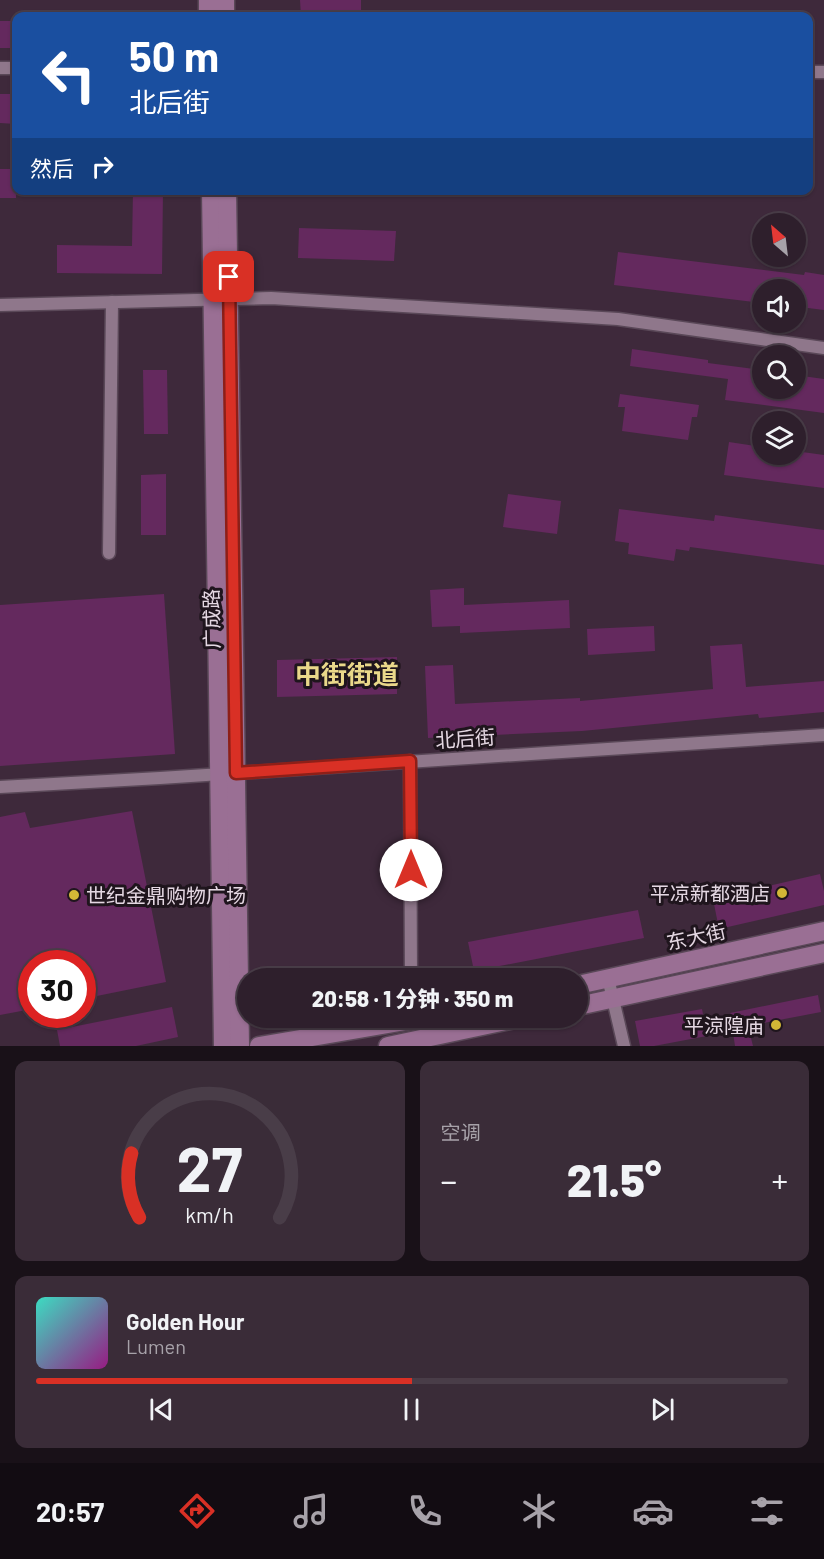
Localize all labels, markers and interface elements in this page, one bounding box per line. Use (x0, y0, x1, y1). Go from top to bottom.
text: 50 m (129, 30, 219, 80)
icon: left (30, 36, 108, 114)
text: 北后街 (129, 85, 210, 117)
icon: right (86, 150, 119, 183)
text: 然后 (30, 155, 74, 181)
north arrow (752, 213, 806, 267)
map controls (752, 213, 806, 465)
pin (203, 251, 254, 302)
icon: arrive (212, 260, 245, 293)
button: sound (752, 279, 806, 333)
button: search (752, 345, 806, 399)
button: layers (752, 411, 806, 465)
street label: 广成路 (198, 589, 224, 649)
district label: 中街街道 (295, 658, 399, 689)
street label: 北后街 (434, 724, 496, 752)
position arrow (379, 838, 443, 902)
place label: 平凉新都酒店 (650, 881, 770, 905)
place label: 世纪金鼎购物广场 (86, 883, 246, 907)
marker: 平凉新都酒店 (775, 886, 789, 900)
marker: 世纪金鼎购物广场 (67, 888, 81, 902)
street label: 东大街 (664, 918, 728, 954)
speed limit sign: 30 (18, 950, 96, 1028)
text: 20:58 · 1 分钟 · 350 m (312, 985, 513, 1011)
place label: 平涼隍庙 (684, 1013, 764, 1037)
marker: 平涼隍庙 (769, 1018, 783, 1032)
text: 空调 (441, 1120, 481, 1144)
text: 27 (177, 1130, 243, 1204)
text: 21.5° (567, 1152, 662, 1206)
text: − (441, 1160, 457, 1200)
text: + (772, 1160, 788, 1200)
text: km/h (185, 1202, 234, 1227)
text: Golden Hour (126, 1308, 244, 1334)
text: Lumen (126, 1334, 186, 1358)
icon: previous (145, 1393, 178, 1426)
icon: pause (395, 1393, 428, 1426)
icon: next (646, 1393, 679, 1426)
icon: directions (176, 1490, 218, 1532)
icon: music (290, 1490, 332, 1532)
icon: phone (404, 1490, 446, 1532)
icon: climate (518, 1490, 560, 1532)
icon: car (632, 1490, 674, 1532)
icon: filters (746, 1490, 788, 1532)
text: 20:57 (36, 1495, 104, 1527)

